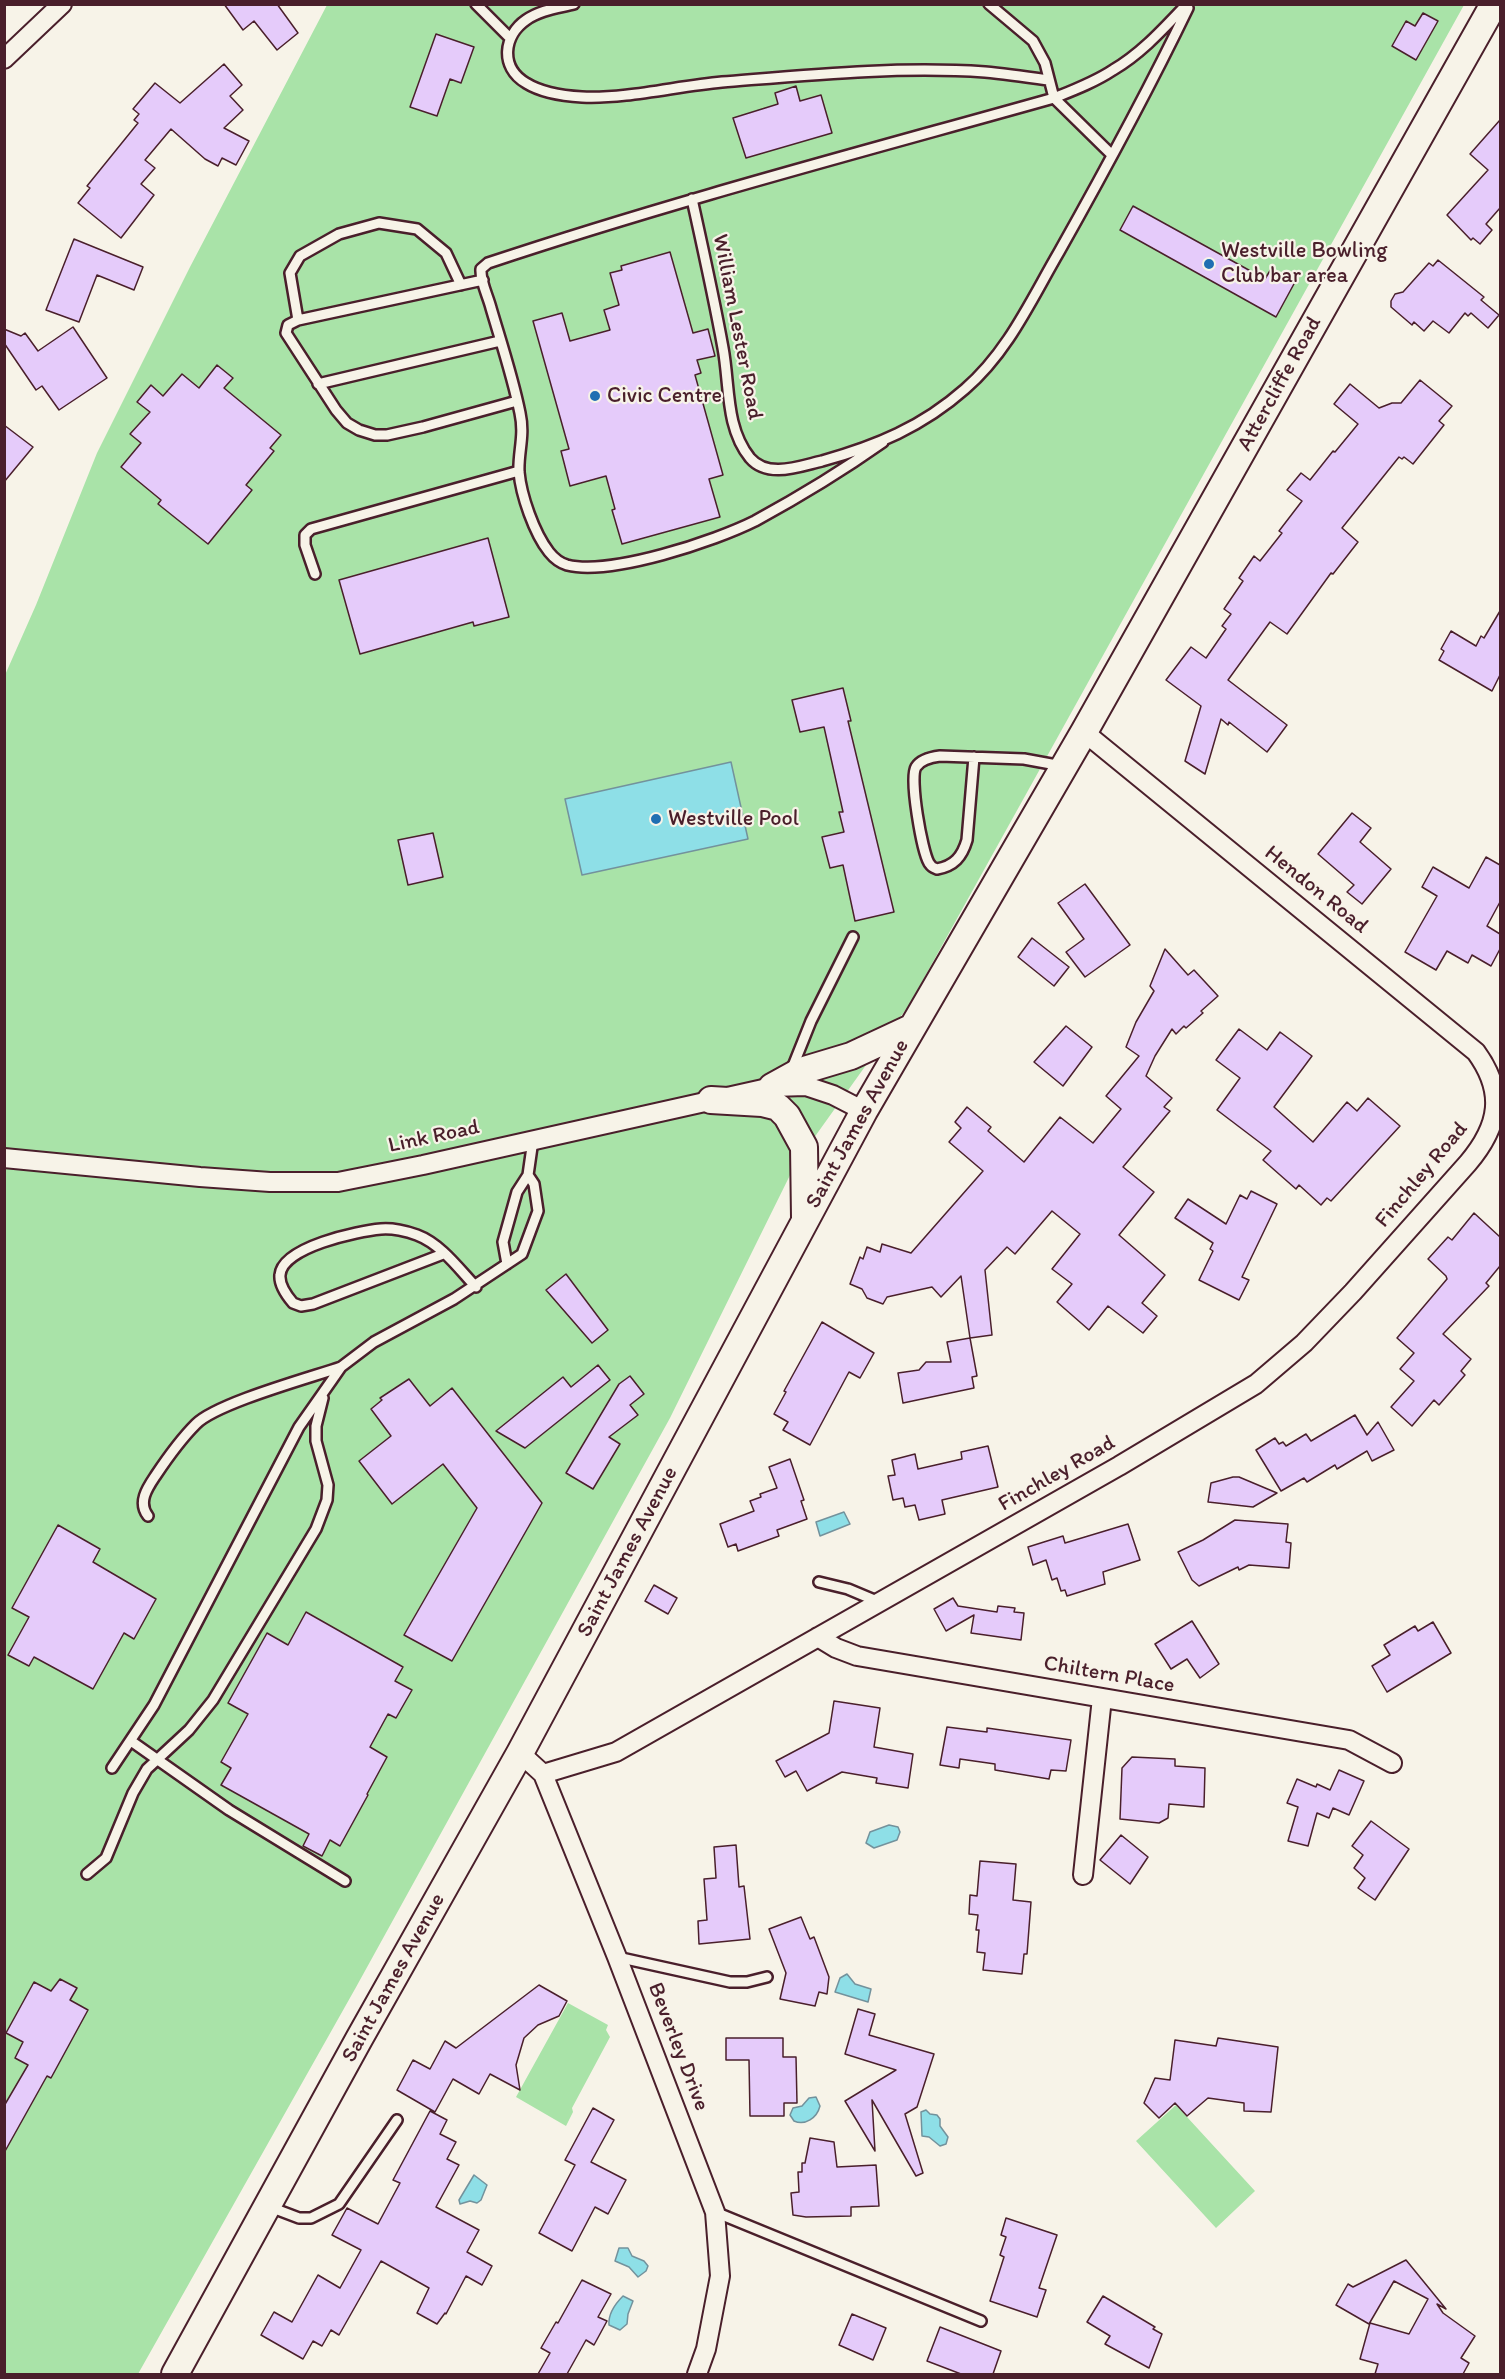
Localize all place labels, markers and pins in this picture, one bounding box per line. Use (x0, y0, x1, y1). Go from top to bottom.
place label: Westville Bowling Club bar area (1221, 238, 1387, 290)
marker: Westville Bowling Club bar area (1202, 257, 1216, 271)
place label: Civic Centre (607, 383, 722, 409)
marker: Civic Centre (588, 389, 602, 403)
place label: Westville Pool (668, 806, 799, 832)
marker: Westville Pool (649, 812, 663, 826)

